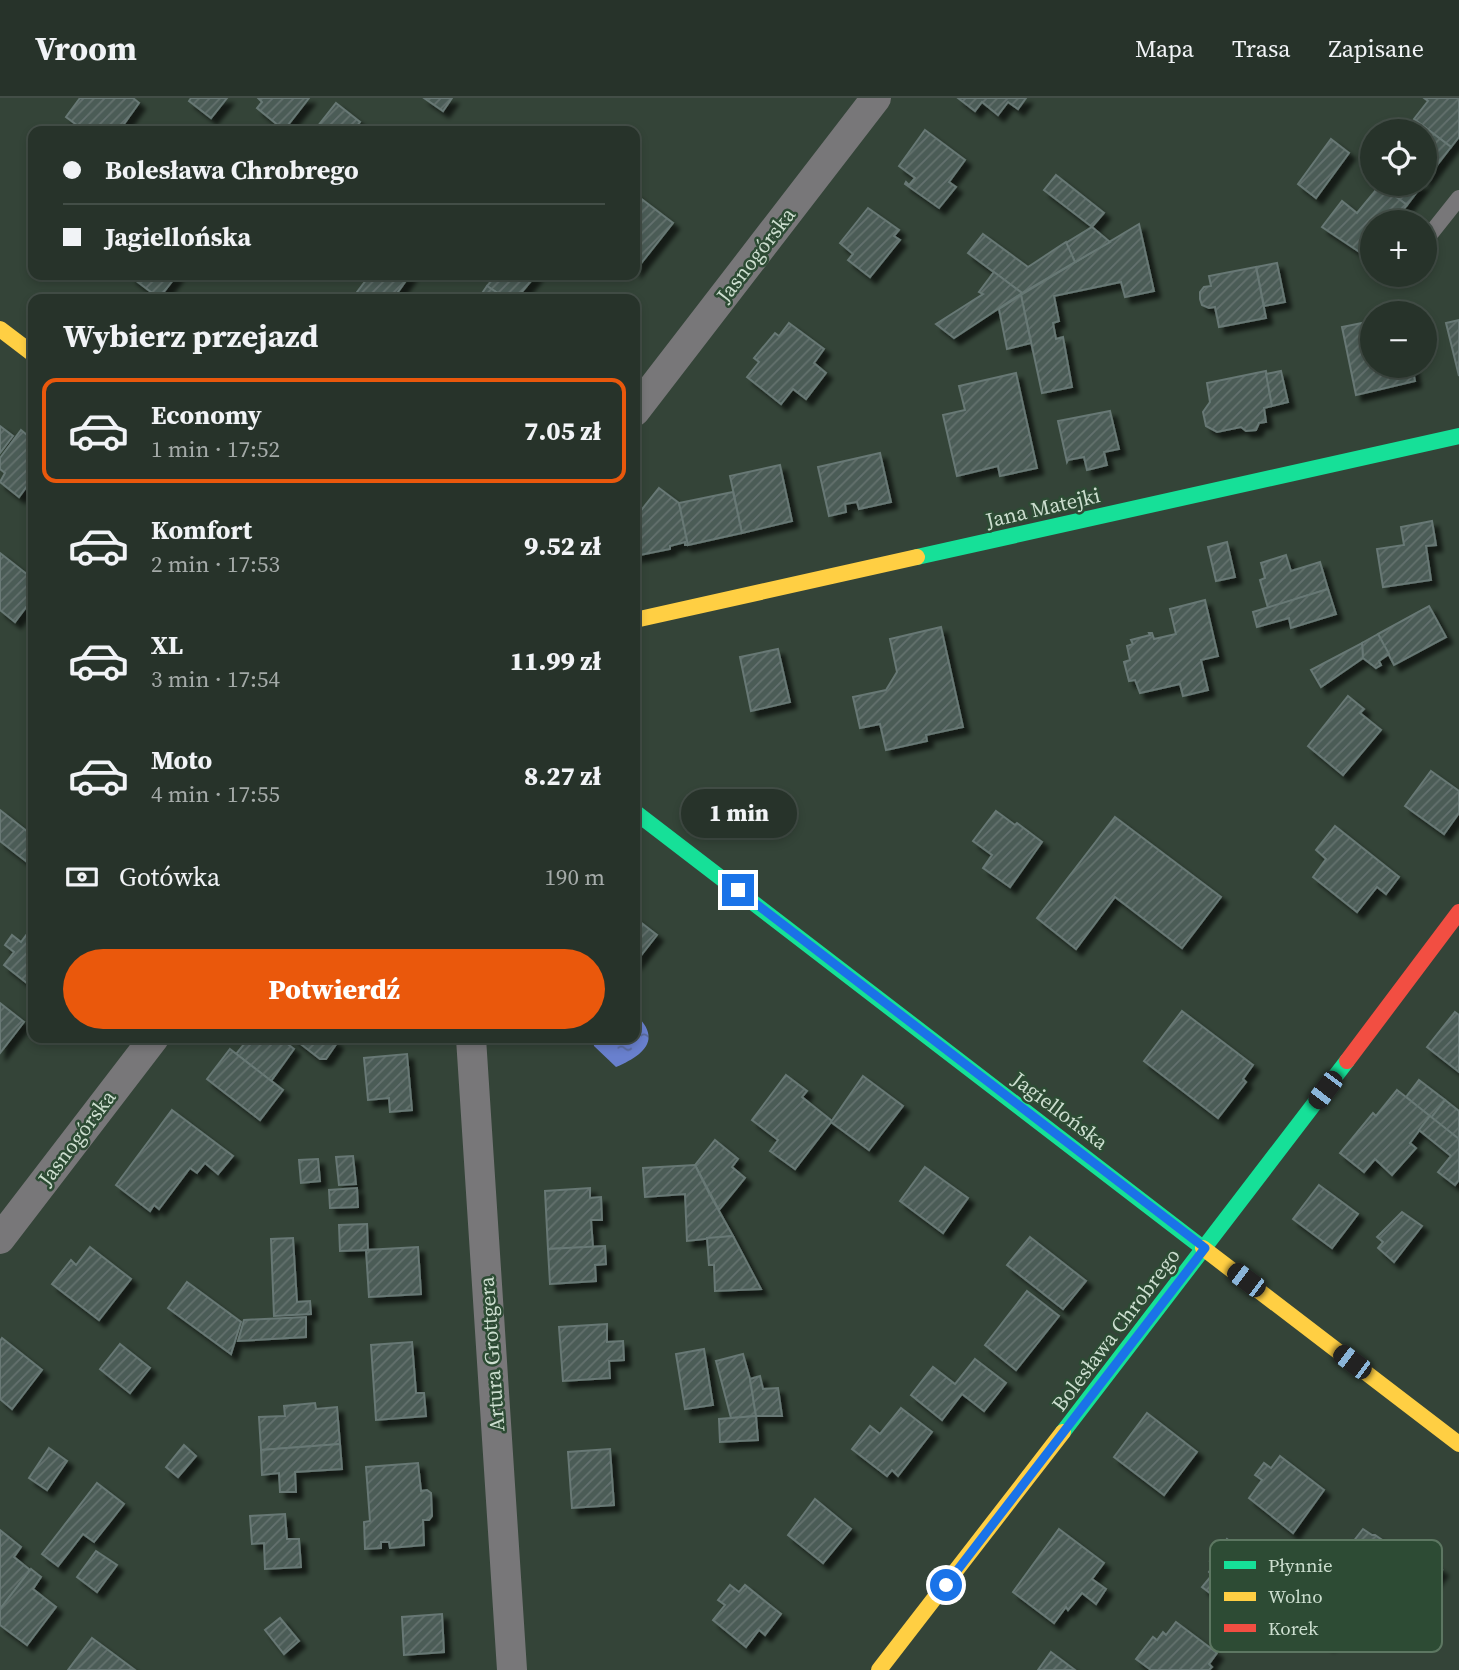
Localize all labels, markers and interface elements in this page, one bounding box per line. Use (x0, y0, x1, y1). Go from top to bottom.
text: Vroom (35, 26, 137, 71)
text: Mapa (1135, 32, 1194, 65)
text: Trasa (1232, 32, 1291, 65)
text: Zapisane (1329, 32, 1424, 65)
map controls (1360, 119, 1437, 378)
button: locate (1360, 119, 1437, 196)
text: Bolesława Chrobrego (105, 152, 359, 188)
street label: Jasnogórska (709, 201, 802, 309)
button: + (1360, 210, 1437, 287)
text: Jagiellońska (105, 219, 251, 255)
button: − (1360, 301, 1437, 378)
text: Wybierz przejazd (63, 314, 319, 358)
text: Economy (151, 397, 262, 433)
icon: car (67, 399, 130, 462)
text: 7.05 zł (524, 413, 601, 449)
text: 1 min · 17:52 (151, 433, 280, 465)
street label: Jana Matejki (982, 480, 1103, 535)
text: Komfort (151, 512, 252, 548)
icon: car (67, 514, 130, 577)
text: 9.52 zł (524, 528, 601, 564)
text: 2 min · 17:53 (151, 548, 280, 580)
text: XL (151, 627, 183, 663)
icon: car (67, 629, 130, 692)
text: 11.99 zł (510, 643, 601, 679)
text: 3 min · 17:54 (151, 663, 280, 695)
text: Moto (151, 742, 212, 778)
icon: car (67, 744, 130, 807)
text: 8.27 zł (524, 758, 601, 794)
text: 4 min · 17:55 (151, 778, 280, 810)
callout: 1 min (680, 788, 796, 838)
text: 1 min (709, 797, 769, 829)
icon: cash (63, 858, 101, 896)
text: Gotówka (119, 859, 220, 895)
text: 190 m (544, 861, 605, 893)
route end (722, 874, 754, 906)
button: Potwierdź (63, 949, 605, 1029)
street label: Jagiellońska (1006, 1064, 1115, 1156)
car (1304, 1067, 1347, 1113)
street label: Jasnogórska (30, 1083, 122, 1192)
street label: Bolesława Chrobrego (1045, 1242, 1187, 1417)
car (1223, 1259, 1270, 1301)
street label: Artura Grottgera (472, 1275, 511, 1433)
car (1329, 1341, 1376, 1383)
legend (1210, 1540, 1442, 1652)
text: Płynnie (1268, 1552, 1333, 1578)
route start (930, 1569, 962, 1601)
text: Wolno (1268, 1583, 1323, 1609)
text: Korek (1268, 1615, 1319, 1641)

